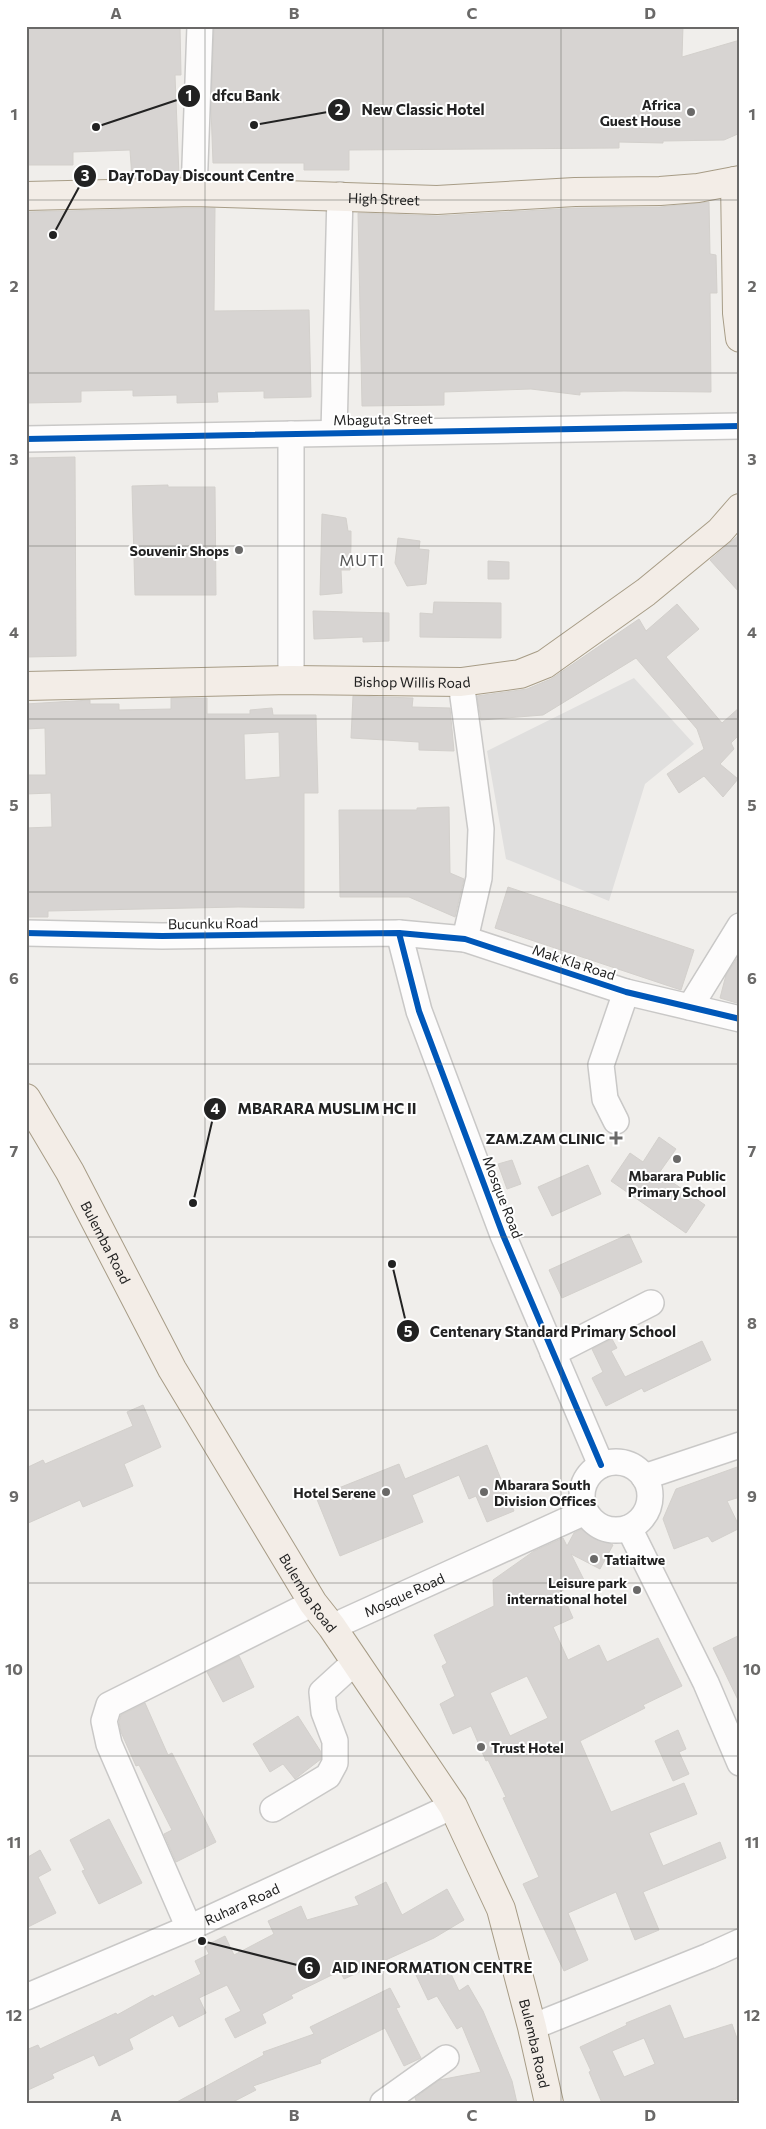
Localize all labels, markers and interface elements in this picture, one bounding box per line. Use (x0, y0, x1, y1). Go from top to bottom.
text: A (110, 3, 122, 22)
text: B (289, 3, 300, 22)
text: C (467, 3, 478, 22)
text: D (644, 3, 656, 22)
callout: dfcu Bank (177, 81, 290, 111)
text: 1 (186, 86, 192, 104)
text: dfcu Bank (212, 86, 281, 104)
callout: New Classic Hotel (327, 95, 495, 125)
place label: Africa Guest House (600, 96, 681, 129)
text: 2 (335, 100, 343, 118)
text: New Classic Hotel (361, 100, 485, 118)
text: 1 (10, 104, 18, 123)
text: 1 (748, 104, 756, 123)
marker: Africa Guest House (685, 106, 697, 118)
callout: DayToDay Discount Centre (73, 161, 304, 191)
text: 3 (81, 166, 90, 184)
text: DayToDay Discount Centre (108, 166, 294, 184)
street label: High Street (348, 189, 420, 208)
text: 2 (9, 276, 19, 295)
text: 2 (747, 276, 757, 295)
street label: Mbaguta Street (333, 410, 433, 428)
text: 3 (9, 449, 19, 468)
text: 3 (747, 449, 757, 468)
place label: Souvenir Shops (130, 542, 229, 559)
marker: Souvenir Shops (233, 544, 245, 556)
district label: MUTI (339, 550, 385, 569)
text: 4 (9, 622, 19, 641)
text: 4 (747, 622, 757, 641)
street label: Bishop Willis Road (353, 672, 471, 691)
text: 5 (9, 795, 19, 814)
text: 5 (747, 795, 757, 814)
street label: Bucunku Road (168, 914, 258, 932)
street label: Mak Kla Road (530, 941, 618, 983)
text: 6 (9, 968, 19, 987)
text: 6 (747, 968, 757, 987)
callout: MBARARA MUSLIM HC II (202, 1094, 426, 1124)
text: 4 (210, 1099, 220, 1117)
text: MBARARA MUSLIM HC II (238, 1099, 416, 1117)
place label: ZAM.ZAM CLINIC (486, 1130, 605, 1147)
marker: ZAM.ZAM CLINIC (609, 1131, 623, 1145)
text: 7 (10, 1141, 19, 1160)
text: 7 (748, 1141, 757, 1160)
street label: Mosque Road (480, 1153, 526, 1241)
marker: Mbarara Public Primary School (671, 1153, 683, 1165)
place label: Mbarara Public Primary School (628, 1167, 726, 1200)
street label: Bulemba Road (78, 1198, 135, 1286)
text: 8 (9, 1313, 19, 1332)
text: 8 (747, 1313, 757, 1332)
callout: Centenary Standard Primary School (395, 1316, 686, 1346)
text: 5 (404, 1322, 413, 1340)
text: Centenary Standard Primary School (430, 1322, 676, 1340)
place label: Mbarara South Division Offices (494, 1476, 597, 1509)
place label: Hotel Serene (293, 1484, 376, 1501)
text: 9 (9, 1486, 19, 1505)
marker: Hotel Serene (380, 1486, 392, 1498)
marker: Mbarara South Division Offices (478, 1486, 490, 1498)
text: 9 (747, 1486, 757, 1505)
street label: Bulemba Road (276, 1550, 341, 1635)
place label: Tatiaitwe (604, 1551, 665, 1568)
marker: Tatiaitwe (588, 1553, 600, 1565)
street label: Mosque Road (361, 1569, 447, 1620)
place label: Leisure park international hotel (507, 1574, 627, 1607)
marker: Leisure park international hotel (631, 1584, 643, 1596)
text: 10 (5, 1659, 23, 1678)
text: 10 (743, 1659, 761, 1678)
place label: Trust Hotel (491, 1739, 564, 1756)
marker: Trust Hotel (475, 1741, 487, 1753)
text: 11 (7, 1832, 21, 1851)
text: 11 (745, 1832, 759, 1851)
street label: Ruhara Road (201, 1879, 282, 1928)
callout: AID INFORMATION CENTRE (297, 1953, 542, 1983)
text: 6 (304, 1958, 314, 1976)
text: AID INFORMATION CENTRE (332, 1958, 532, 1976)
street label: Bulemba Road (516, 1997, 554, 2089)
text: 12 (6, 2005, 22, 2024)
text: 12 (744, 2005, 760, 2024)
text: A (110, 2105, 122, 2124)
text: B (289, 2105, 300, 2124)
text: C (467, 2105, 478, 2124)
text: D (644, 2105, 656, 2124)

